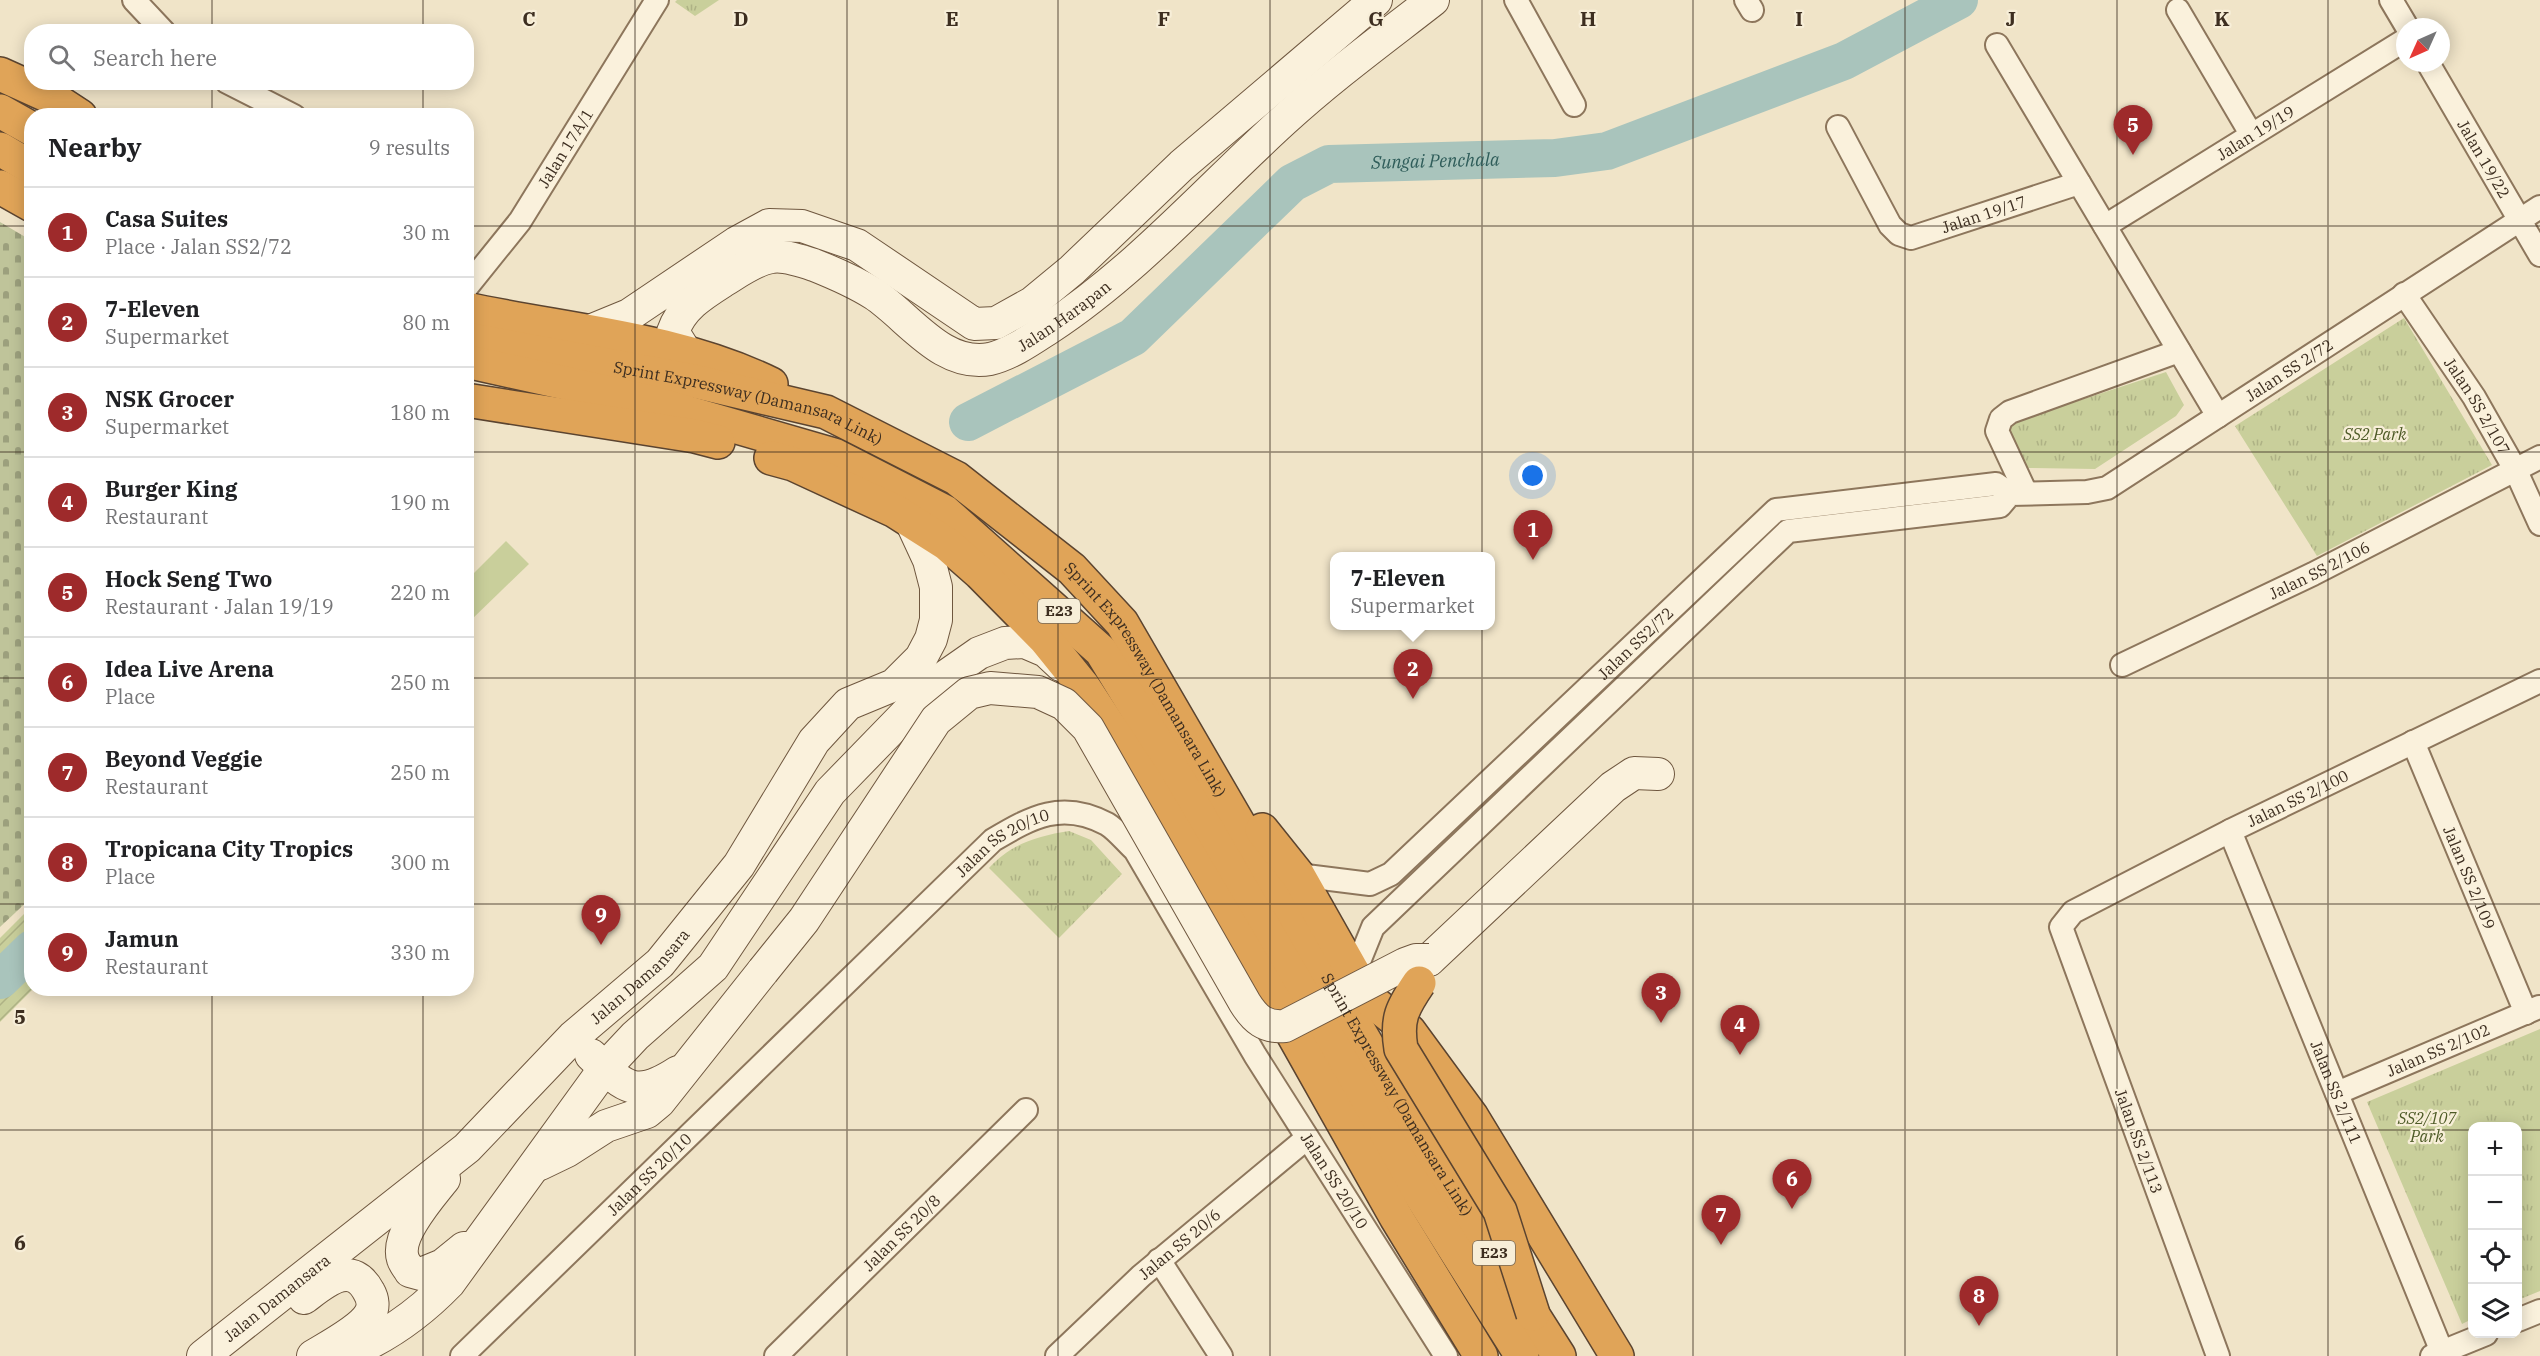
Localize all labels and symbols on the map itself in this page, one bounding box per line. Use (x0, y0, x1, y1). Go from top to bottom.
text: C (522, 5, 536, 32)
text: D (733, 5, 749, 32)
text: E (945, 5, 959, 32)
text: F (1158, 5, 1170, 32)
text: G (1368, 5, 1384, 32)
text: H (1580, 5, 1596, 32)
text: I (1795, 5, 1803, 32)
text: J (2006, 5, 2016, 32)
text: K (2214, 5, 2230, 32)
north arrow (2396, 18, 2450, 72)
street label: Jalan 19/19 (2213, 101, 2298, 164)
street label: Jalan 17A/1 (533, 105, 597, 191)
pin: 5 (2114, 106, 2152, 155)
street label: Jalan 19/22 (2453, 116, 2515, 202)
water label: Sungai Penchala (1370, 147, 1500, 174)
street label: Jalan 19/17 (1939, 191, 2029, 237)
street label: Jalan Harapan (1014, 276, 1115, 356)
street label: Jalan SS 2/72 (2242, 334, 2337, 406)
street label: Jalan SS 2/107 (2440, 354, 2515, 458)
street label: Sprint Expressway (Damansara Link) (612, 356, 886, 449)
park label: SS2 Park (2342, 424, 2407, 444)
your location (1518, 461, 1547, 490)
pin: 1 (1514, 510, 1552, 560)
street label: Jalan SS 2/106 (2266, 536, 2373, 604)
street label: Sprint Expressway (Damansara Link) (1061, 557, 1231, 800)
road number: E23 (1038, 599, 1080, 623)
street label: Jalan SS2/72 (1593, 602, 1677, 684)
pin: 2 (1394, 650, 1432, 699)
street label: Jalan SS 2/100 (2244, 765, 2352, 831)
street label: Jalan SS 20/10 (951, 804, 1051, 881)
street label: Jalan SS 2/109 (2439, 823, 2500, 932)
pin: 9 (582, 896, 620, 945)
street label: Jalan Damansara (586, 924, 694, 1028)
street label: Sprint Expressway (Damansara Link) (1317, 969, 1477, 1220)
pin: 3 (1642, 974, 1680, 1023)
text: 5 (14, 1003, 26, 1030)
pin: 4 (1720, 1006, 1760, 1055)
street label: Jalan SS 2/102 (2384, 1019, 2493, 1081)
street label: Jalan SS 2/111 (2306, 1037, 2366, 1147)
street label: Jalan SS 2/113 (2111, 1086, 2167, 1196)
park label: SS2/107 Park (2397, 1108, 2457, 1146)
street label: Jalan SS 20/10 (603, 1129, 696, 1220)
street label: Jalan SS 20/10 (1297, 1129, 1373, 1232)
pin: 6 (1772, 1160, 1812, 1209)
street label: Jalan SS 20/8 (859, 1190, 944, 1275)
pin: 7 (1702, 1196, 1740, 1245)
street label: Jalan SS 20/6 (1134, 1204, 1225, 1284)
text: 6 (14, 1229, 26, 1256)
road number: E23 (1473, 1241, 1515, 1265)
street label: Jalan Damansara (220, 1250, 334, 1346)
pin: 8 (1960, 1276, 1998, 1326)

